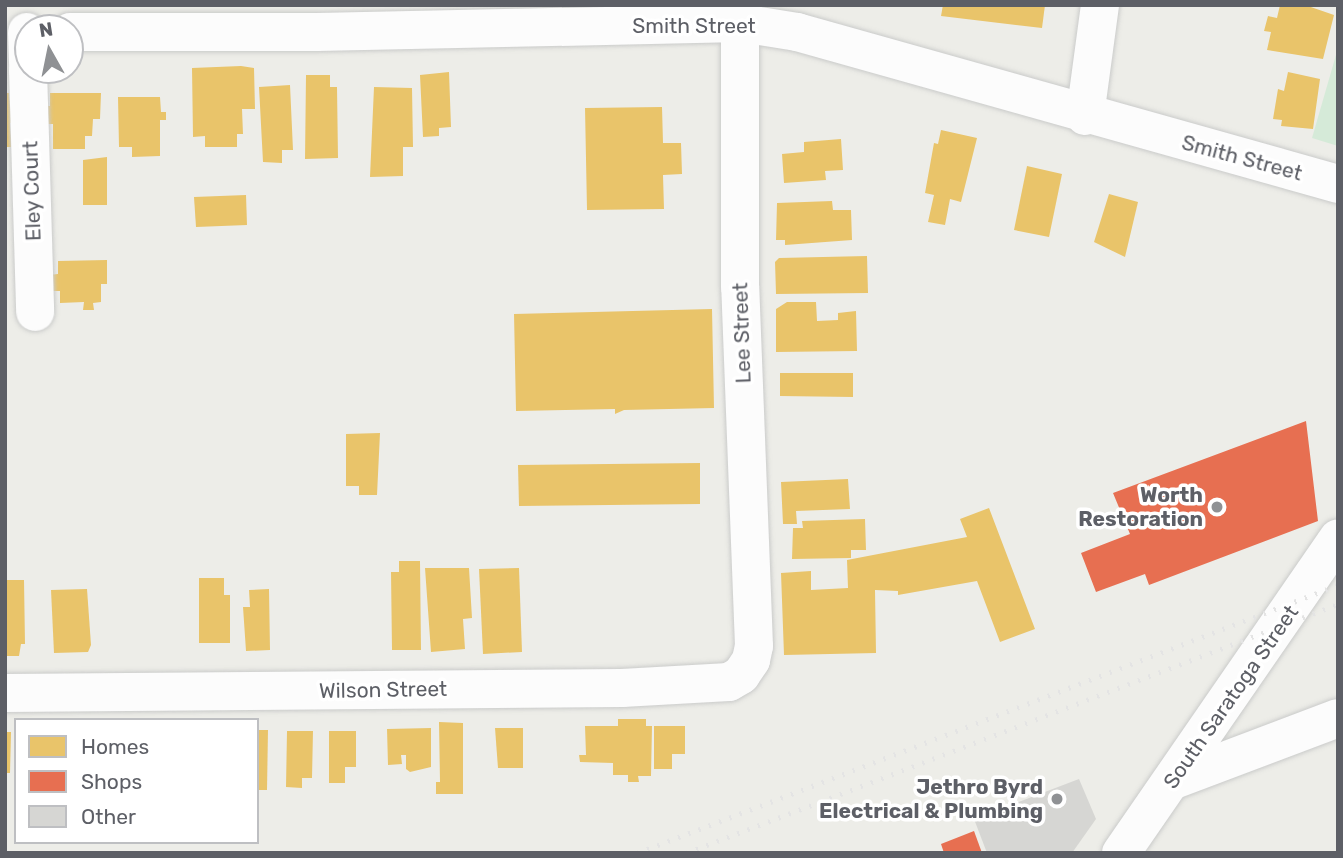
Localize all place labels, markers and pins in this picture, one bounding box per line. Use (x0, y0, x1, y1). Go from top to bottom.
place label: Worth Restoration (1078, 482, 1203, 532)
marker: Worth Restoration (1209, 499, 1225, 515)
place label: Jethro Byrd Electrical & Plumbing (819, 774, 1043, 824)
marker: Jethro Byrd Electrical & Plumbing (1049, 791, 1065, 807)

